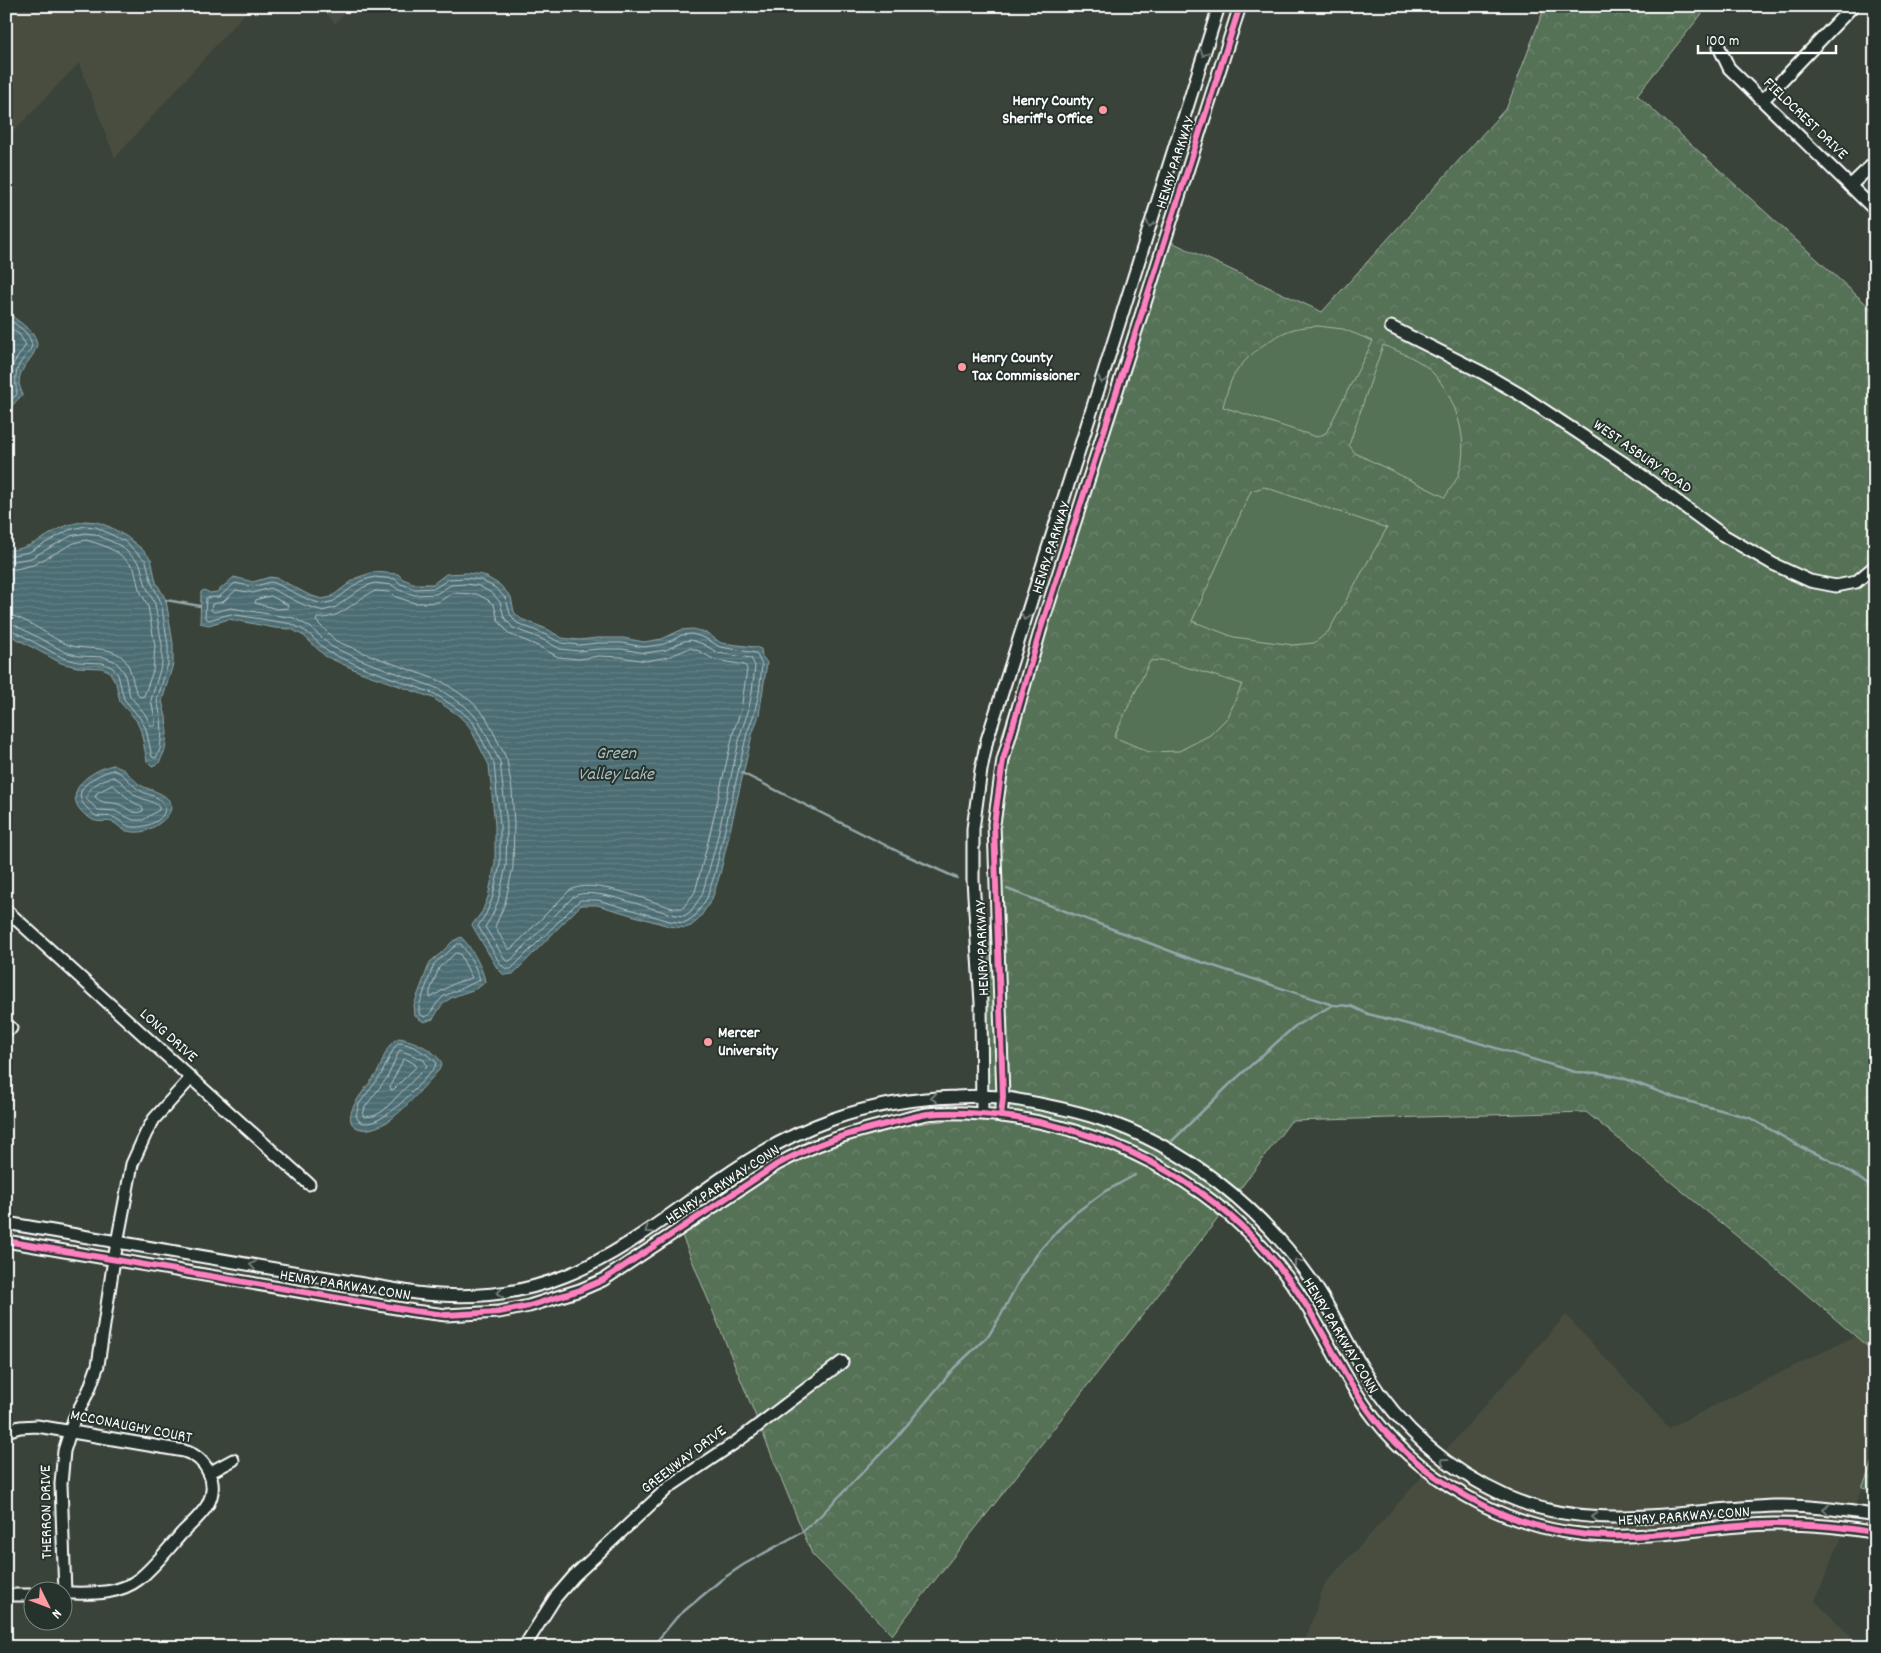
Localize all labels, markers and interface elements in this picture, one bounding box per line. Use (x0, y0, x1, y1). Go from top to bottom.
scale bar (1698, 22, 1836, 54)
text: 100 m (1706, 31, 1739, 53)
one-way arrow (1199, 48, 1209, 56)
street label: FIELDCREST DRIVE (1757, 72, 1853, 166)
place label: Henry County Sheriff's Office (1002, 90, 1095, 131)
marker: Henry County Sheriff's Office (1097, 104, 1109, 116)
street label: HENRY PARKWAY (1150, 113, 1202, 212)
one-way arrow (1145, 220, 1155, 228)
place label: Henry County Tax Commissioner (972, 347, 1080, 388)
marker: Henry County Tax Commissioner (956, 361, 968, 373)
one-way arrow (1097, 375, 1107, 383)
street label: WEST ASBURY ROAD (1588, 414, 1696, 500)
street label: HENRY PARKWAY (1026, 498, 1078, 597)
one-way arrow (1020, 613, 1030, 621)
water label: Green Valley Lake (578, 742, 655, 788)
street label: HENRY PARKWAY (970, 899, 996, 996)
street label: LONG DRIVE (134, 1004, 203, 1069)
place label: Mercer University (718, 1022, 779, 1063)
marker: Mercer University (702, 1036, 714, 1048)
one-way arrow (930, 1092, 938, 1103)
street label: HENRY PARKWAY CONN (661, 1139, 785, 1231)
one-way arrow (644, 1224, 654, 1233)
one-way arrow (1294, 1258, 1303, 1268)
one-way arrow (249, 1261, 257, 1271)
street label: HENRY PARKWAY CONN (278, 1264, 412, 1308)
street label: HENRY PARKWAY CONN (1296, 1273, 1384, 1399)
one-way arrow (496, 1287, 504, 1298)
street label: MCCONAUGHY COURT (68, 1404, 194, 1450)
street label: GREENWAY DRIVE (636, 1420, 732, 1500)
one-way arrow (1441, 1458, 1450, 1467)
street label: THERRON DRIVE (35, 1464, 59, 1559)
street label: HENRY PARKWAY CONN (1617, 1501, 1751, 1533)
one-way arrow (1822, 1504, 1830, 1515)
one-way arrow (1590, 1512, 1598, 1522)
north arrow (22, 1580, 72, 1630)
text: N (46, 1604, 66, 1623)

